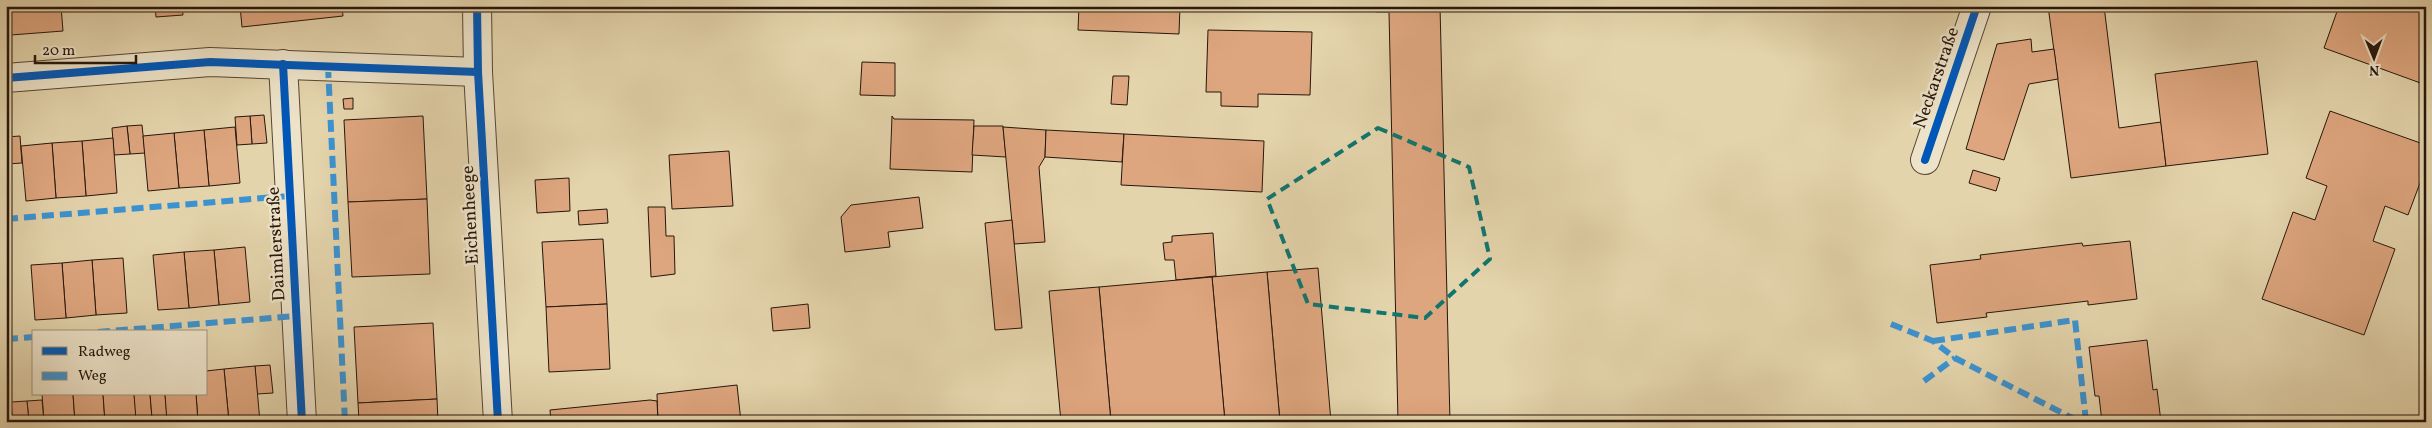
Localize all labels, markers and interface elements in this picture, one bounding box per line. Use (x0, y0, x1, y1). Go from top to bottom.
street label: Neckarstraße (1908, 24, 1966, 132)
scale bar (35, 32, 136, 64)
north arrow (2350, 32, 2400, 82)
text: 20 m (42, 41, 75, 62)
text: N (2369, 60, 2379, 79)
street label: Eichenheege (456, 165, 486, 265)
street label: Daimlerstraße (262, 186, 292, 302)
legend (32, 330, 208, 396)
text: Radweg (78, 342, 131, 363)
text: Weg (78, 366, 107, 387)

